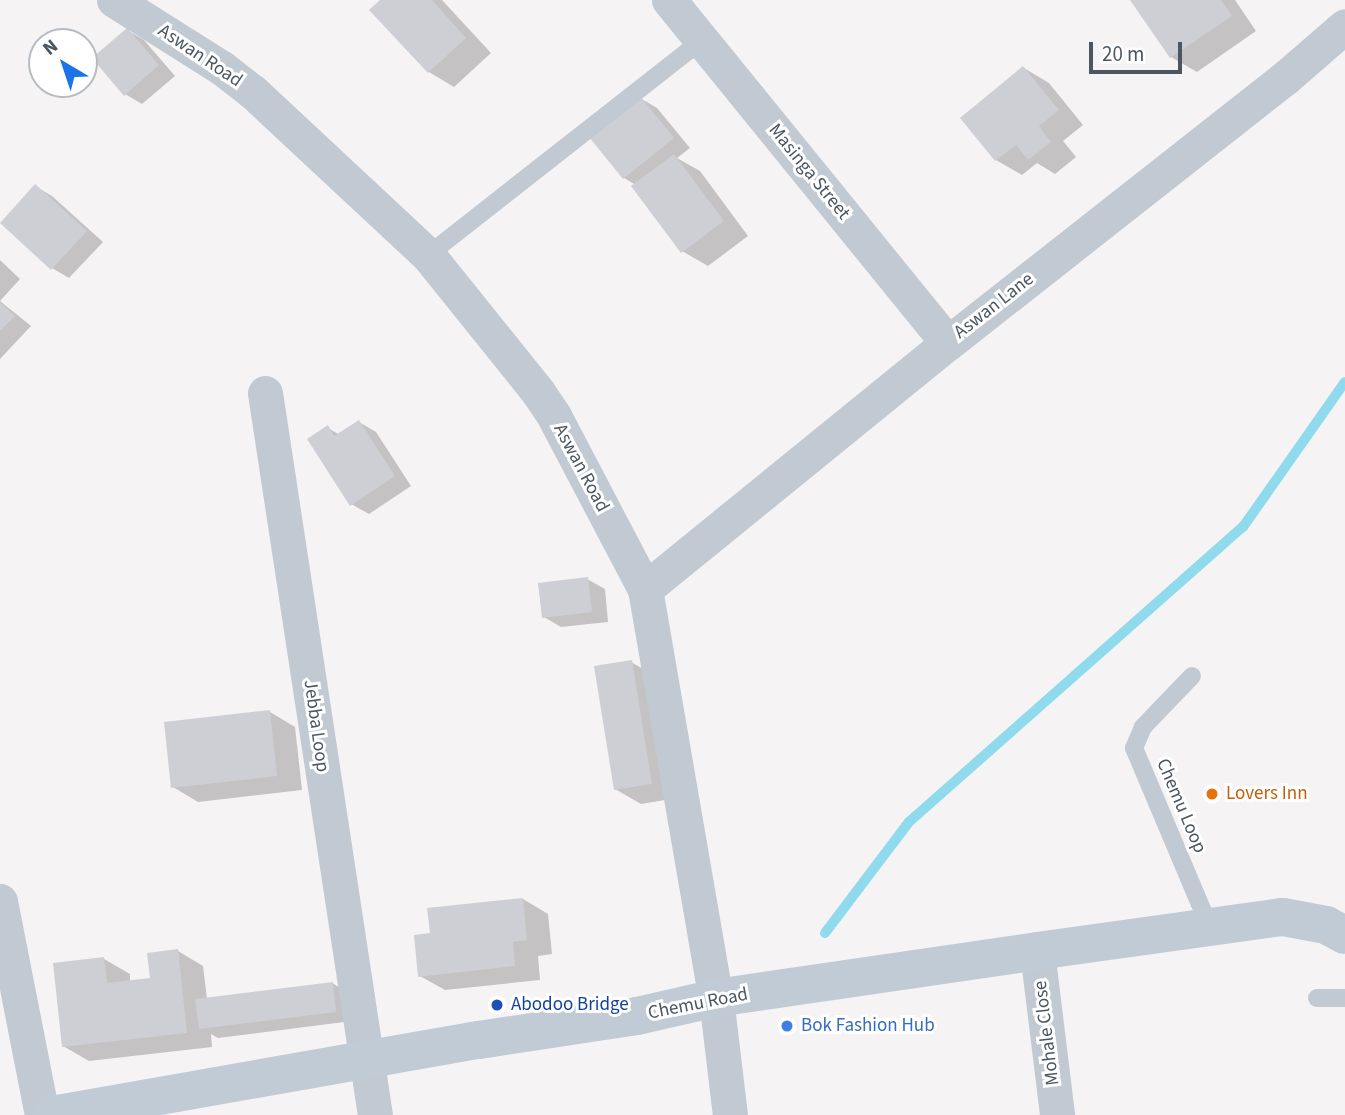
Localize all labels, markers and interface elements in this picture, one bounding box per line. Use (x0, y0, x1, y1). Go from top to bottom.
street label: Aswan Road (154, 20, 246, 92)
north arrow (28, 28, 98, 98)
scale bar (1093, 28, 1186, 72)
text: N (37, 33, 64, 62)
text: 20 m (1102, 39, 1144, 69)
street label: Masinga Street (763, 119, 855, 225)
street label: Aswan Lane (950, 268, 1038, 344)
street label: Aswan Road (548, 420, 614, 516)
street label: Jebba Loop (298, 678, 334, 774)
street label: Chemu Loop (1151, 755, 1211, 857)
place label: Lovers Inn (1226, 783, 1308, 805)
marker: Lovers Inn (1204, 786, 1220, 802)
street label: Mohale Close (1029, 979, 1065, 1087)
street label: Chemu Road (646, 983, 750, 1025)
place label: Abodoo Bridge (511, 994, 629, 1016)
marker: Abodoo Bridge (489, 997, 505, 1013)
place label: Bok Fashion Hub (801, 1015, 935, 1037)
marker: Bok Fashion Hub (779, 1018, 795, 1034)

